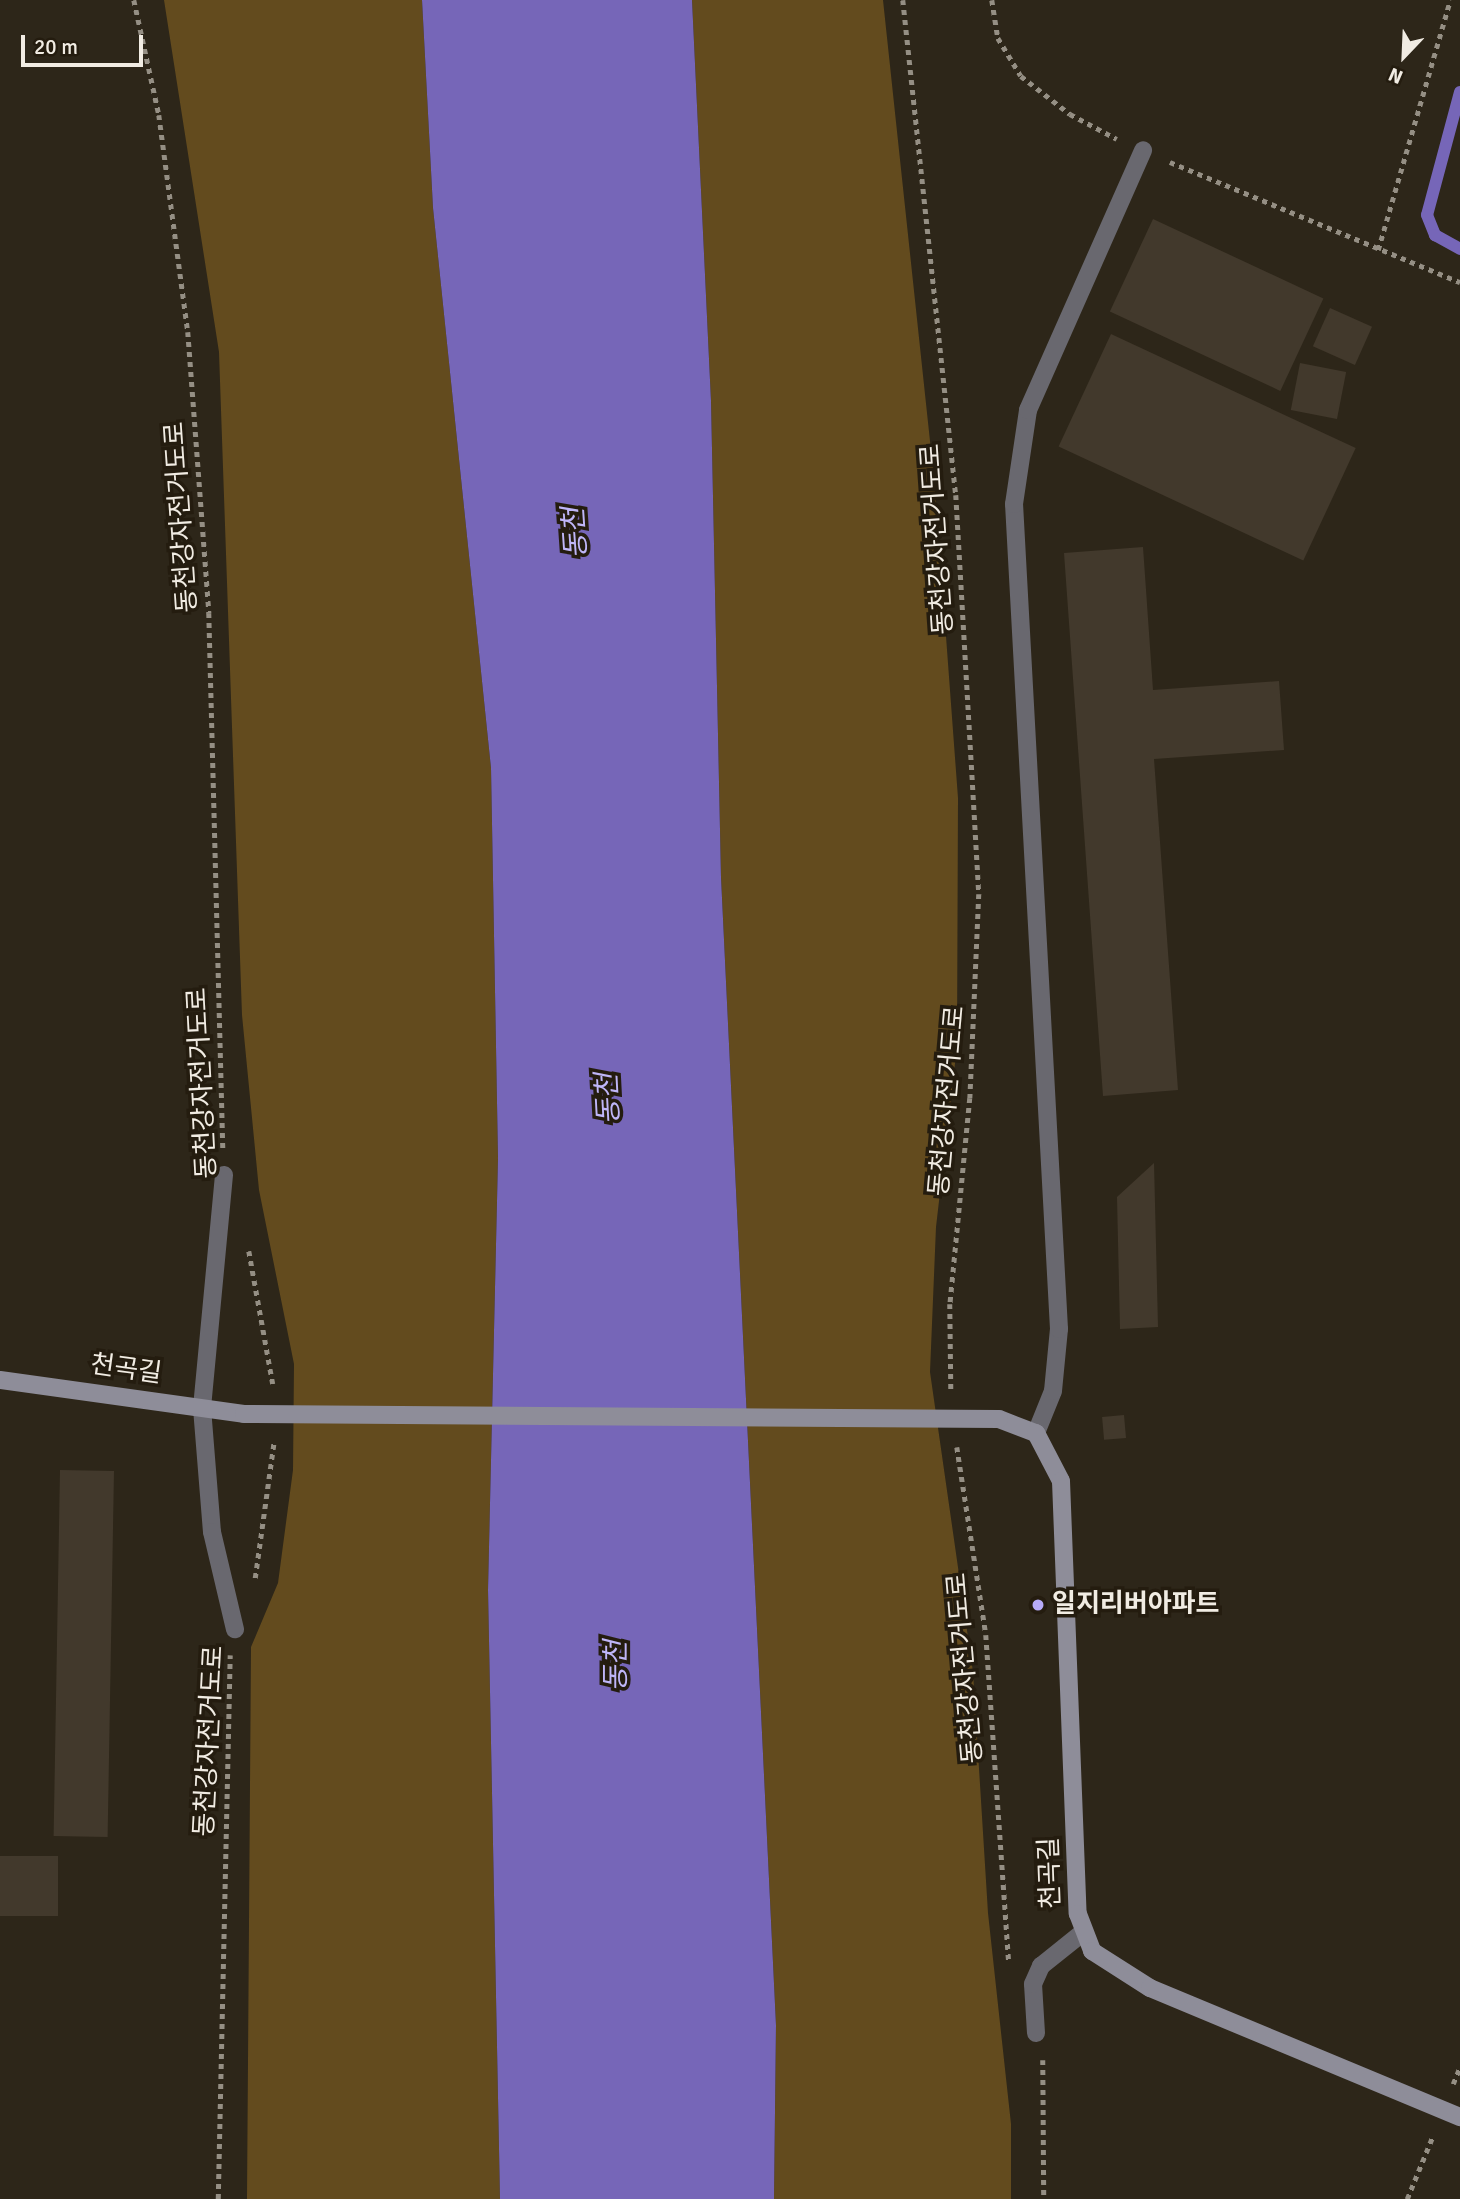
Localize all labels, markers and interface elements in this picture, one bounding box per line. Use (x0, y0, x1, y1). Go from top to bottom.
scale bar (24, 21, 147, 65)
north arrow (1369, 21, 1439, 91)
text: 20 m (34, 34, 78, 60)
text: N (1385, 62, 1407, 89)
street label: 동천강자전거도로 (160, 420, 204, 614)
street label: 동천강자전거도로 (916, 442, 960, 636)
water label: 동천 (556, 506, 594, 560)
street label: 동천강자전거도로 (182, 987, 224, 1179)
street label: 동천강자전거도로 (924, 1004, 972, 1198)
water label: 동천 (590, 1072, 626, 1126)
street label: 천곡길 (88, 1350, 164, 1390)
street label: 동천강자전거도로 (942, 1571, 990, 1765)
place label: 일지리버아파트 (1052, 1589, 1219, 1621)
marker: 일지리버아파트 (1030, 1597, 1046, 1613)
water label: 동천 (599, 1640, 633, 1692)
street label: 동천강자전거도로 (189, 1645, 231, 1837)
street label: 천곡길 (1034, 1837, 1068, 1909)

